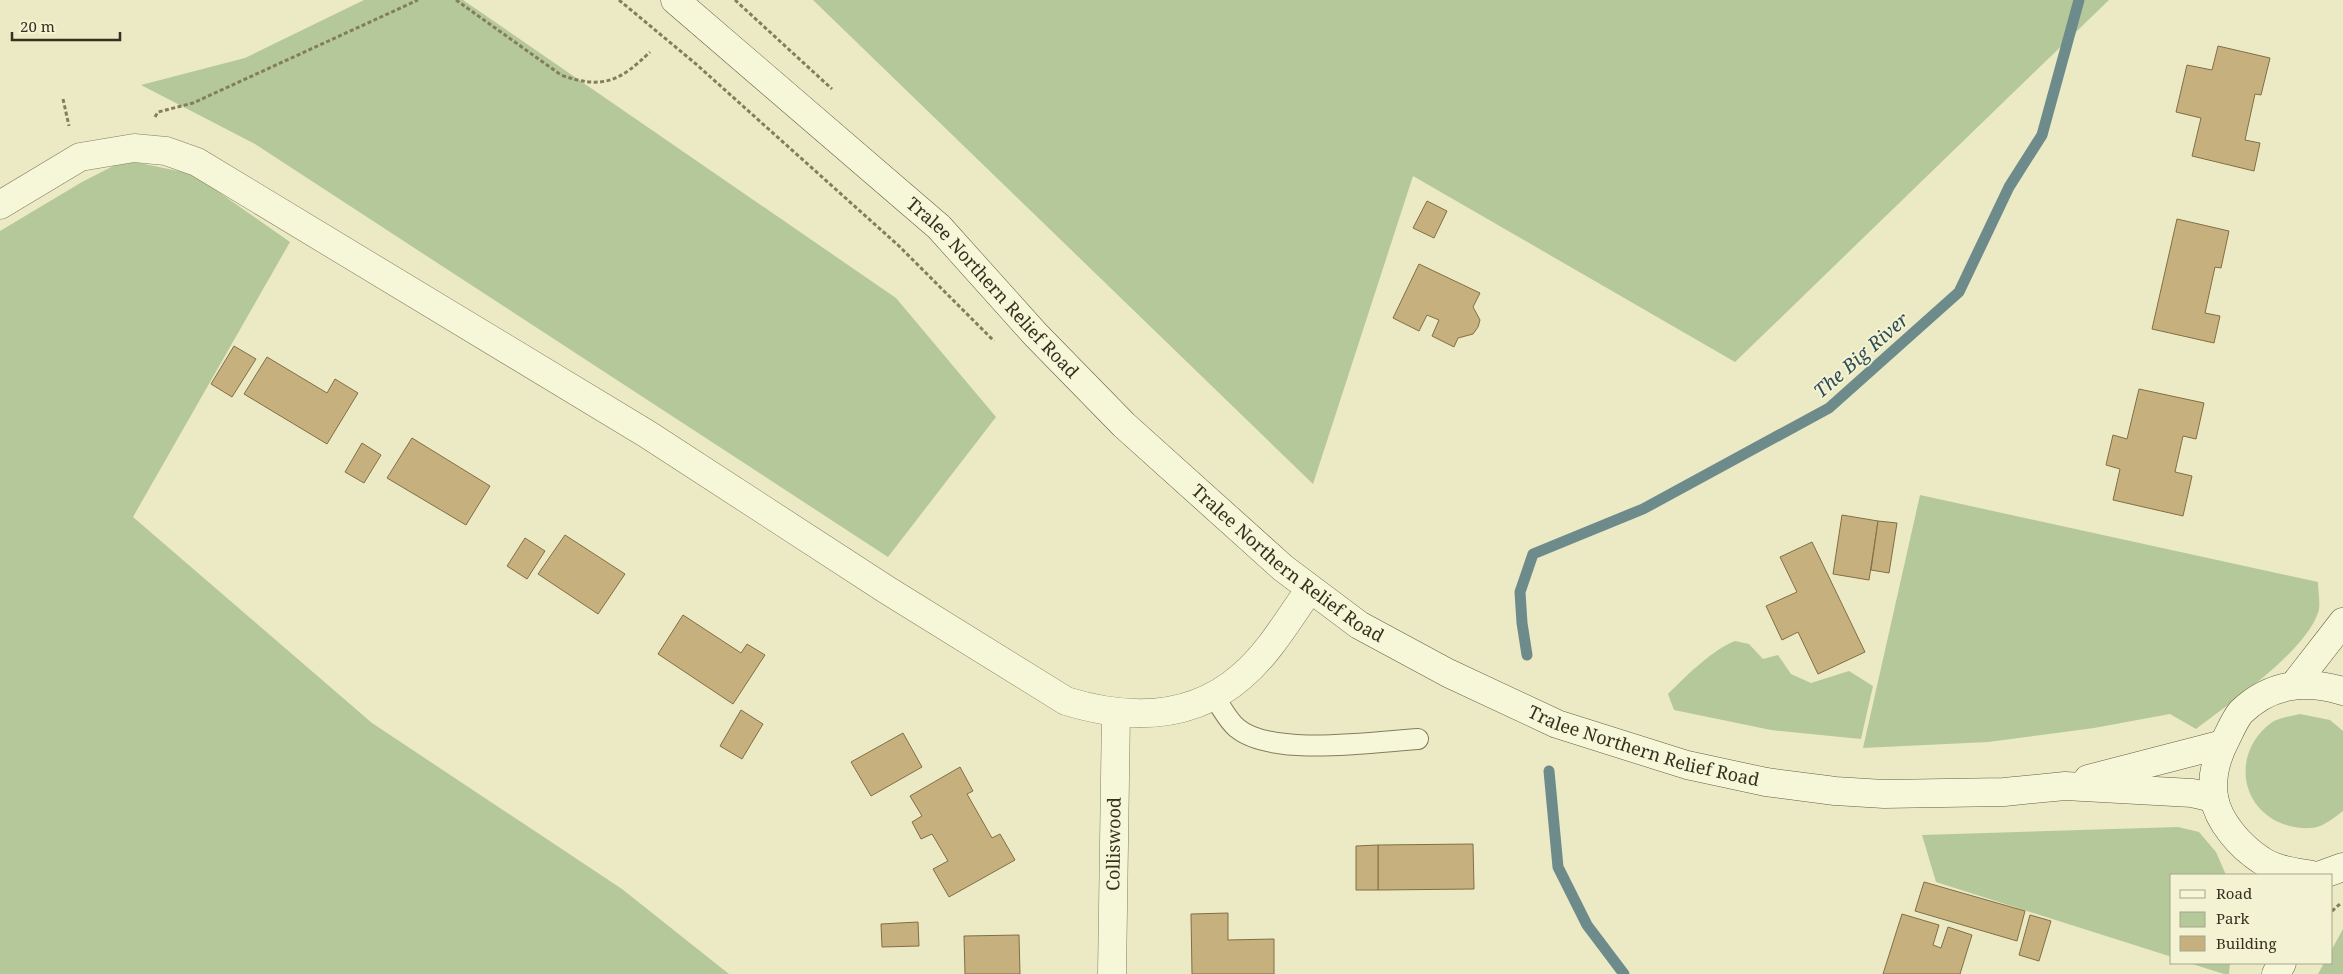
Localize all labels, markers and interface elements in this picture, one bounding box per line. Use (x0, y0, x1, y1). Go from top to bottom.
scale bar (12, 10, 120, 42)
text: 20 m (20, 16, 55, 36)
street label: Tralee Northern Relief Road (902, 191, 1085, 383)
water label: The Big River (1808, 306, 1914, 403)
street label: Tralee Northern Relief Road (1187, 478, 1388, 647)
street label: Tralee Northern Relief Road (1524, 699, 1762, 791)
street label: Colliswood (1100, 797, 1126, 891)
legend (2170, 874, 2333, 964)
text: Road (2216, 883, 2252, 903)
text: Park (2216, 908, 2250, 928)
text: Building (2216, 933, 2277, 953)

